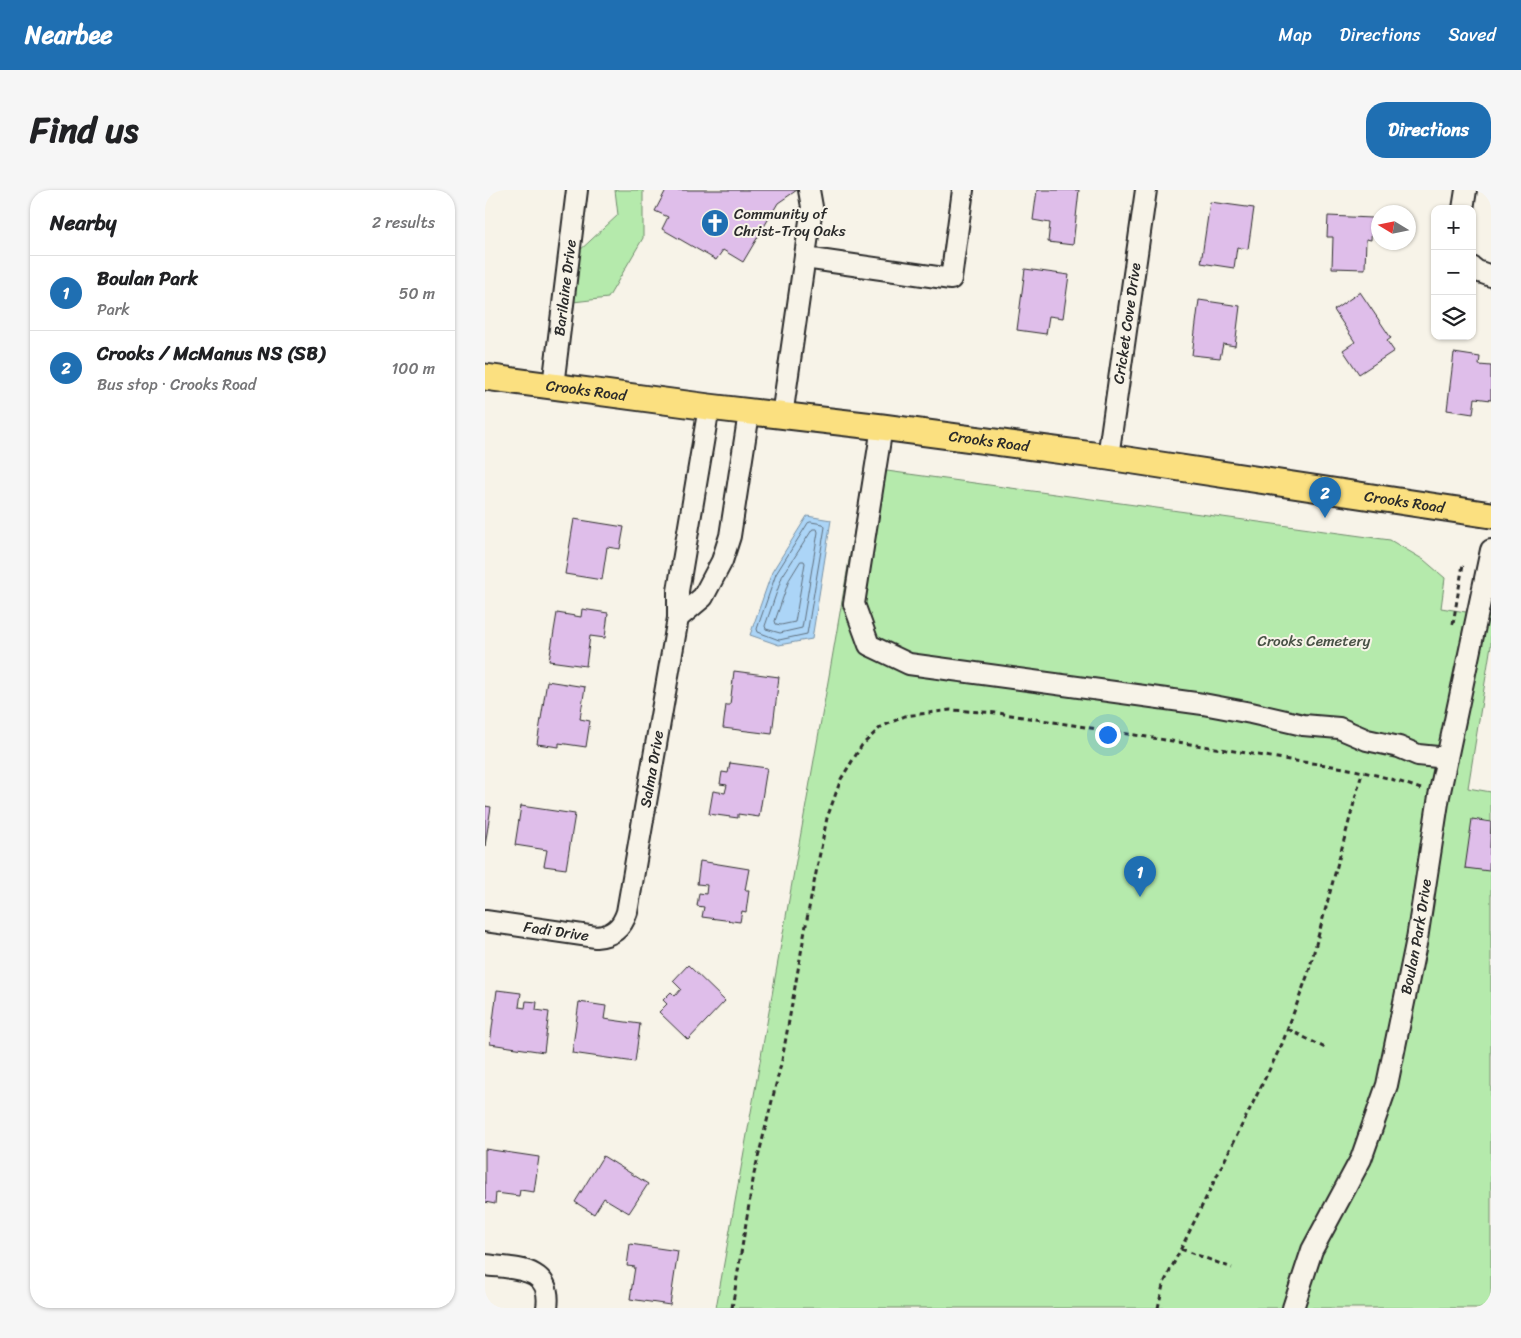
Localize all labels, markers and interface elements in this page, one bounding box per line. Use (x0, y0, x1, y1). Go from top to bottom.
text: Nearbee (25, 14, 113, 56)
text: Map (1279, 19, 1312, 51)
text: Directions (1340, 19, 1421, 51)
text: Saved (1449, 19, 1496, 51)
text: Find us (30, 99, 138, 161)
button: Directions (1366, 102, 1491, 158)
place label: Community of Christ-Troy Oaks (734, 201, 846, 244)
text: Nearby (50, 204, 116, 242)
north arrow (1371, 205, 1416, 250)
map controls (1431, 205, 1476, 340)
button: + (1431, 205, 1476, 250)
text: 2 results (372, 208, 435, 237)
church icon: Community of Christ-Troy Oaks (700, 208, 730, 238)
street label: Barilaine Drive (546, 238, 584, 337)
button: − (1431, 250, 1476, 295)
street label: Cricket Cove Drive (1106, 261, 1149, 386)
text: Boulan Park (97, 262, 198, 295)
text: 1 (63, 279, 69, 308)
text: 50 m (399, 279, 435, 308)
text: Park (97, 295, 130, 324)
button: layers (1431, 295, 1476, 340)
text: Crooks / McManus NS (SB) (97, 337, 325, 370)
text: 2 (61, 354, 71, 383)
text: 100 m (391, 354, 435, 383)
text: Bus stop · Crooks Road (97, 370, 256, 399)
street label: Crooks Road (544, 372, 629, 409)
street label: Crooks Road (947, 423, 1032, 460)
pin: 2 (1309, 477, 1341, 518)
street label: Crooks Road (1363, 483, 1447, 521)
park label: Crooks Cemetery (1258, 628, 1371, 654)
your location (1095, 722, 1121, 748)
street label: Salma Drive (632, 728, 671, 810)
pin: 1 (1124, 856, 1156, 897)
street label: Boulan Park Drive (1393, 877, 1439, 997)
street label: Fadi Drive (522, 914, 591, 949)

